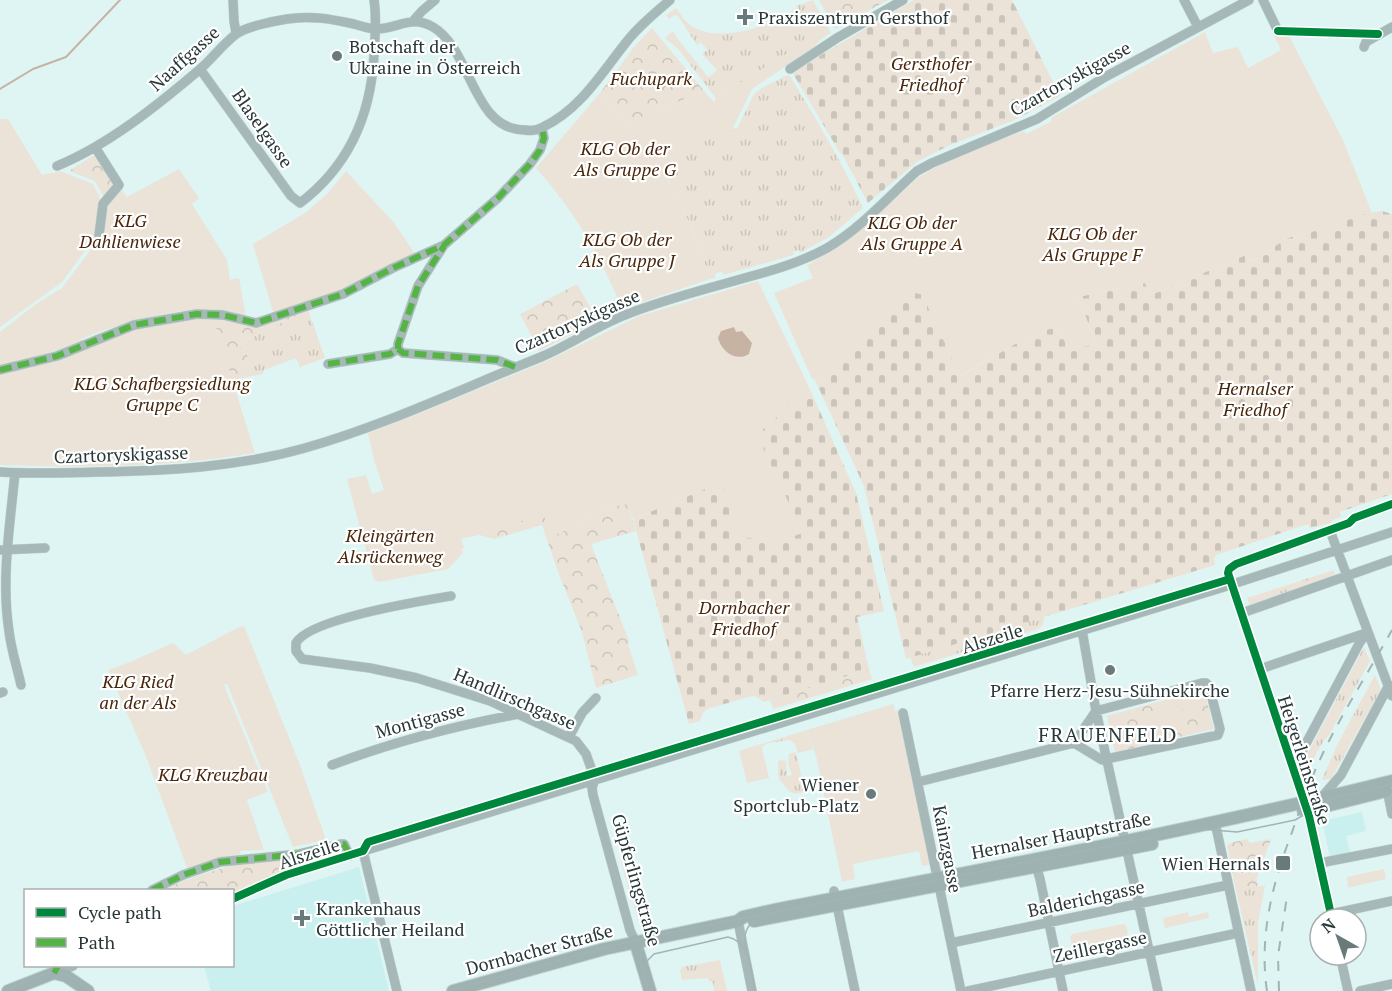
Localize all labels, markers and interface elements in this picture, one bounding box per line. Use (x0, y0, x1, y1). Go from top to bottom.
place label: Praxiszentrum Gersthof (758, 5, 951, 29)
marker: Praxiszentrum Gersthof (736, 8, 754, 26)
street label: Naaffgasse (144, 20, 224, 96)
place label: Botschaft der Ukraine in Österreich (349, 34, 521, 79)
street label: Czartoryskigasse (1005, 35, 1135, 121)
marker: Botschaft der Ukraine in Österreich (330, 49, 344, 63)
park label: Gersthofer Friedhof (891, 51, 972, 96)
park label: Fuchupark (609, 66, 692, 90)
street label: Blaselgasse (227, 84, 299, 172)
park label: KLG Ob der Als Gruppe G (573, 136, 677, 181)
park label: KLG Dahlienwiese (78, 208, 181, 253)
park label: KLG Ob der Als Gruppe A (860, 210, 963, 255)
park label: KLG Ob der Als Gruppe F (1041, 221, 1143, 266)
park label: KLG Ob der Als Gruppe J (578, 227, 677, 272)
street label: Czartoryskigasse (511, 283, 643, 359)
park label: KLG Schafbergsiedlung Gruppe C (73, 371, 251, 416)
park label: Hernalser Friedhof (1216, 376, 1294, 421)
street label: Czartoryskigasse (53, 440, 189, 468)
park label: Kleingärten Alsrückenweg (337, 523, 444, 568)
park label: Dornbacher Friedhof (698, 595, 790, 640)
street label: Alszeile (958, 617, 1026, 659)
street label: Handlirschgasse (450, 661, 580, 735)
marker: Pfarre Herz-Jesu-Sühnekirche (1103, 663, 1117, 677)
park label: KLG Ried an der Als (99, 669, 177, 714)
place label: Pfarre Herz-Jesu-Sühnekirche (990, 678, 1230, 702)
street label: Heigerleinstraße (1273, 692, 1337, 828)
street label: Montigasse (373, 697, 467, 743)
district label: FRAUENFELD (1038, 721, 1178, 748)
park label: KLG Kreuzbau (157, 762, 268, 786)
place label: Wiener Sportclub-Platz (733, 772, 859, 817)
marker: Wiener Sportclub-Platz (864, 787, 878, 801)
street label: Kainzgasse (928, 803, 968, 895)
street label: Hernalser Hauptstraße (969, 806, 1153, 864)
street label: Güpferlingstraße (607, 811, 667, 949)
street label: Alszeile (275, 832, 343, 874)
place label: Wien Hernals (1162, 851, 1270, 875)
marker: Wien Hernals (1274, 854, 1292, 872)
street label: Balderichgasse (1025, 874, 1147, 922)
legend (24, 889, 234, 967)
place label: Krankenhaus Göttlicher Heiland (316, 896, 464, 941)
text: Cycle path (78, 900, 162, 924)
north arrow (1308, 907, 1368, 967)
marker: Krankenhaus Göttlicher Heiland (293, 909, 311, 927)
text: N (1317, 913, 1340, 938)
street label: Dornbacher Straße (463, 918, 615, 980)
street label: Zeillergasse (1051, 924, 1149, 968)
text: Path (78, 930, 115, 954)

